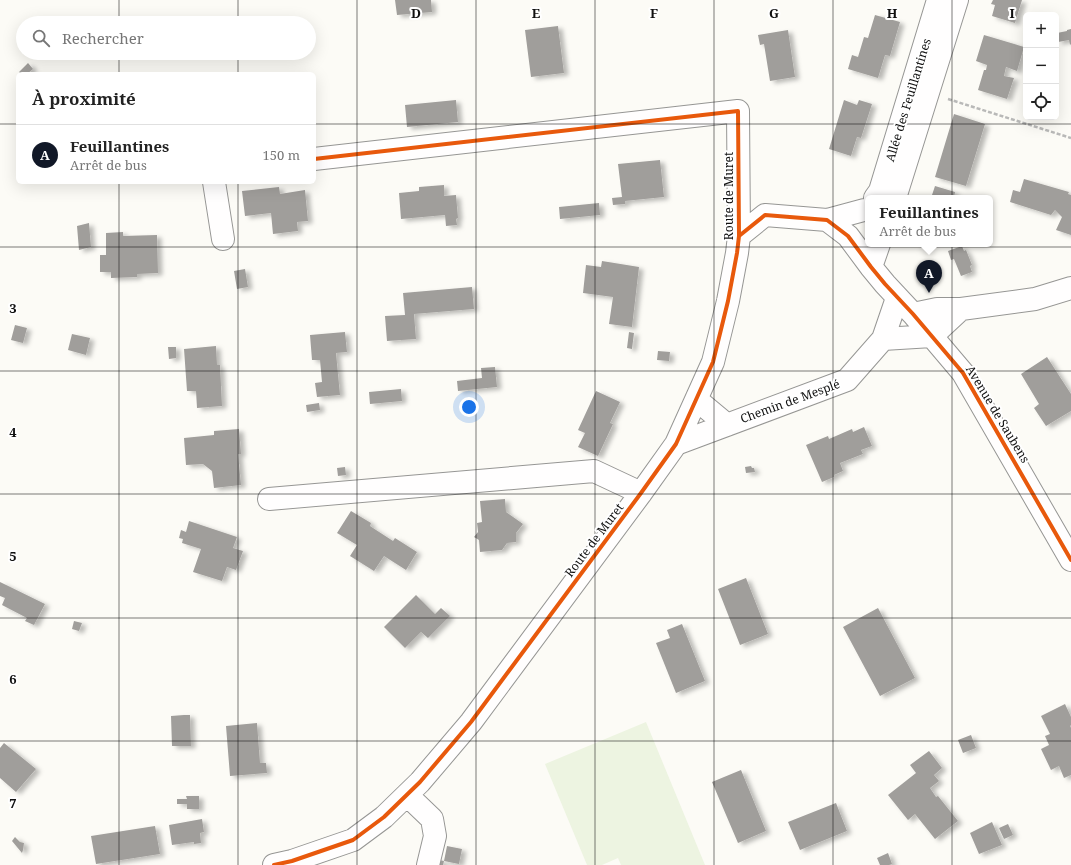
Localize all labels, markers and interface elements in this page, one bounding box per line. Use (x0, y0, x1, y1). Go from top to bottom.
text: D (411, 4, 421, 22)
text: E (532, 4, 541, 22)
text: F (650, 4, 658, 22)
text: G (769, 4, 779, 22)
text: H (887, 4, 898, 22)
text: I (1009, 4, 1015, 22)
map controls (1023, 12, 1059, 120)
button: + (1023, 12, 1059, 48)
search box (16, 16, 316, 60)
icon: search (30, 27, 52, 49)
text: Rechercher (62, 28, 144, 48)
street label: Allée des Feuillantines (881, 36, 935, 164)
button: − (1023, 48, 1059, 84)
button: locate (1023, 84, 1059, 120)
text: À proximité (32, 87, 136, 110)
text: Feuillantines (70, 136, 169, 156)
text: A (40, 146, 50, 164)
text: 150 m (263, 146, 300, 164)
street label: Route de Muret (720, 152, 737, 240)
text: Arrêt de bus (70, 156, 147, 174)
popup (865, 195, 993, 247)
text: Feuillantines (879, 202, 979, 222)
text: Arrêt de bus (879, 222, 956, 240)
pin: A (916, 260, 942, 293)
text: 3 (9, 299, 17, 317)
street label: Avenue de Saubens (962, 362, 1034, 466)
street label: Chemin de Mesplé (738, 375, 842, 427)
your location (459, 397, 479, 417)
text: 4 (9, 423, 17, 441)
street label: Route de Muret (561, 500, 627, 580)
text: 5 (9, 547, 17, 565)
text: 6 (9, 670, 17, 688)
text: 7 (9, 794, 17, 812)

